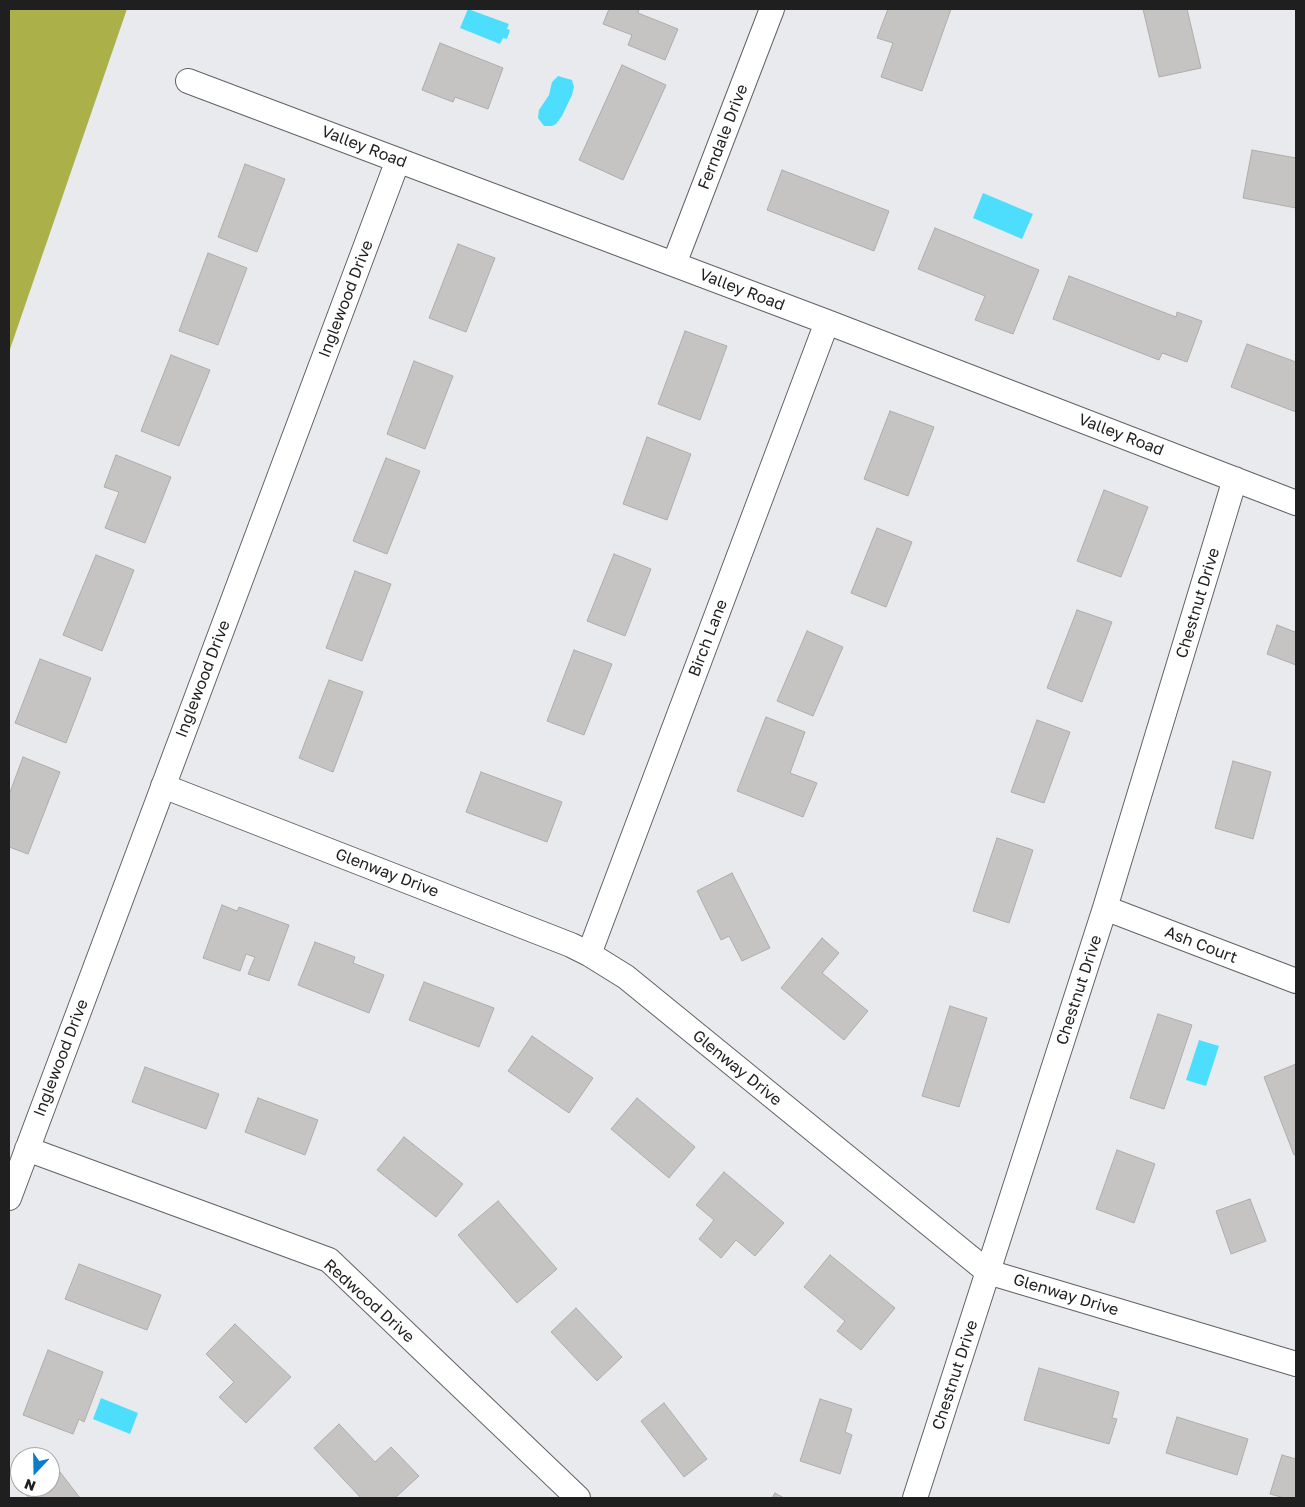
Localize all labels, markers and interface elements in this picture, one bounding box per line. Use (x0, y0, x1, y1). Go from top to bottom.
street label: Ferndale Drive (694, 82, 752, 192)
street label: Valley Road (319, 122, 409, 172)
street label: Inglewood Drive (315, 238, 377, 360)
street label: Valley Road (697, 265, 787, 315)
street label: Valley Road (1076, 410, 1166, 460)
street label: Chestnut Drive (1172, 545, 1224, 661)
street label: Birch Lane (685, 597, 731, 679)
street label: Inglewood Drive (172, 618, 234, 740)
street label: Glenway Drive (333, 844, 441, 902)
street label: Ash Court (1162, 922, 1240, 968)
street label: Chestnut Drive (1052, 933, 1106, 1047)
street label: Inglewood Drive (30, 997, 92, 1119)
street label: Glenway Drive (689, 1026, 785, 1110)
street label: Redwood Drive (320, 1255, 418, 1347)
street label: Glenway Drive (1011, 1270, 1121, 1320)
street label: Chestnut Drive (928, 1318, 982, 1432)
north arrow (10, 1447, 60, 1497)
text: N (22, 1476, 38, 1495)

